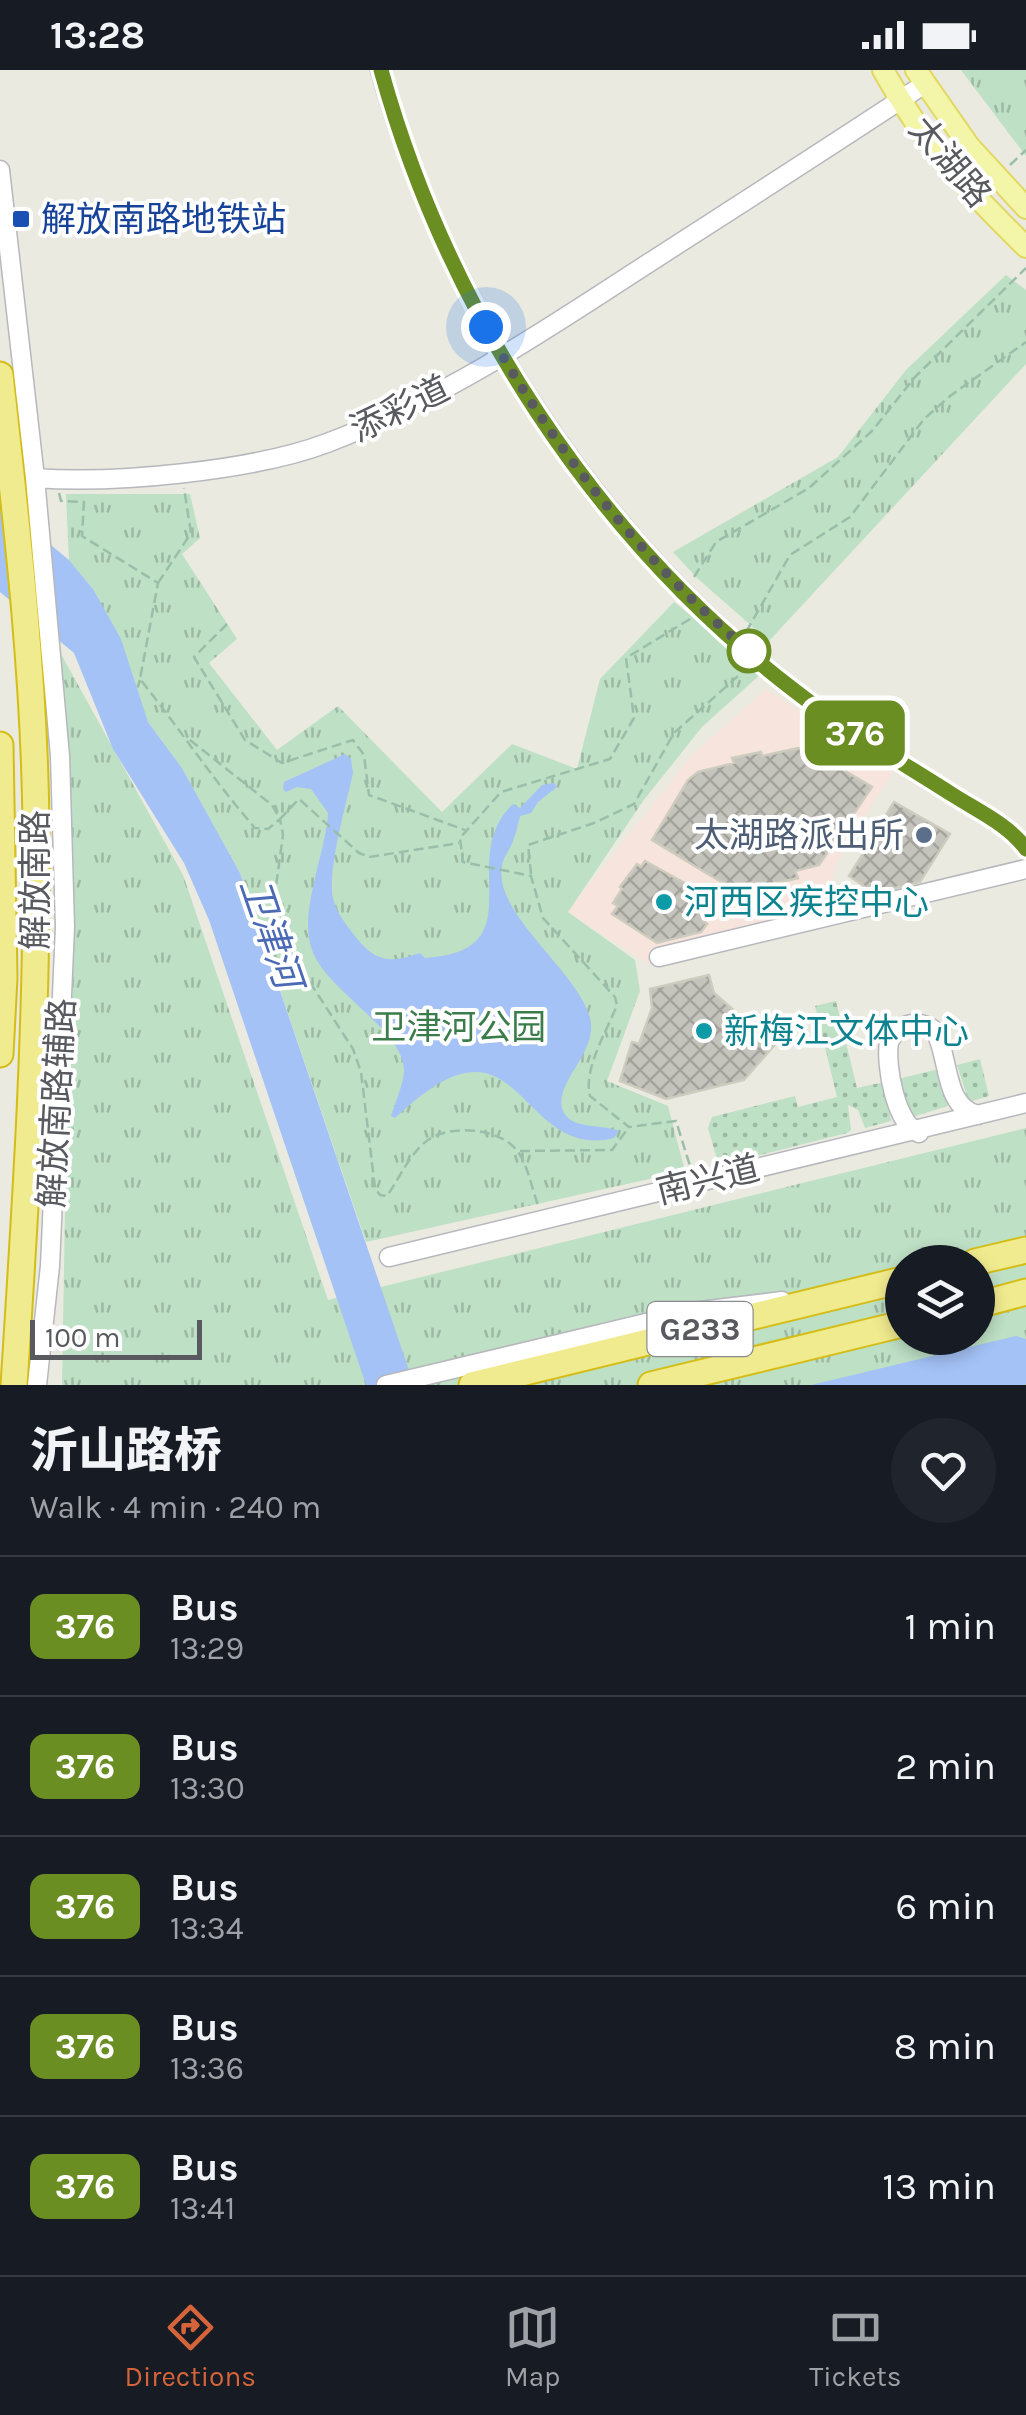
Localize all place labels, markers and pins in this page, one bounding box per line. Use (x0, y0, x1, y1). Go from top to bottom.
place label: 解放南路地铁站 (41, 199, 286, 240)
marker: 解放南路地铁站 (10, 208, 32, 230)
unlabelled marker (728, 630, 770, 672)
place label: 太湖路派出所 (694, 815, 904, 856)
marker: 太湖路派出所 (913, 824, 935, 846)
place label: 河西区疾控中心 (684, 882, 929, 923)
marker: 河西区疾控中心 (653, 891, 675, 913)
place label: 新梅江文体中心 (724, 1011, 969, 1052)
marker: 新梅江文体中心 (693, 1020, 715, 1042)

